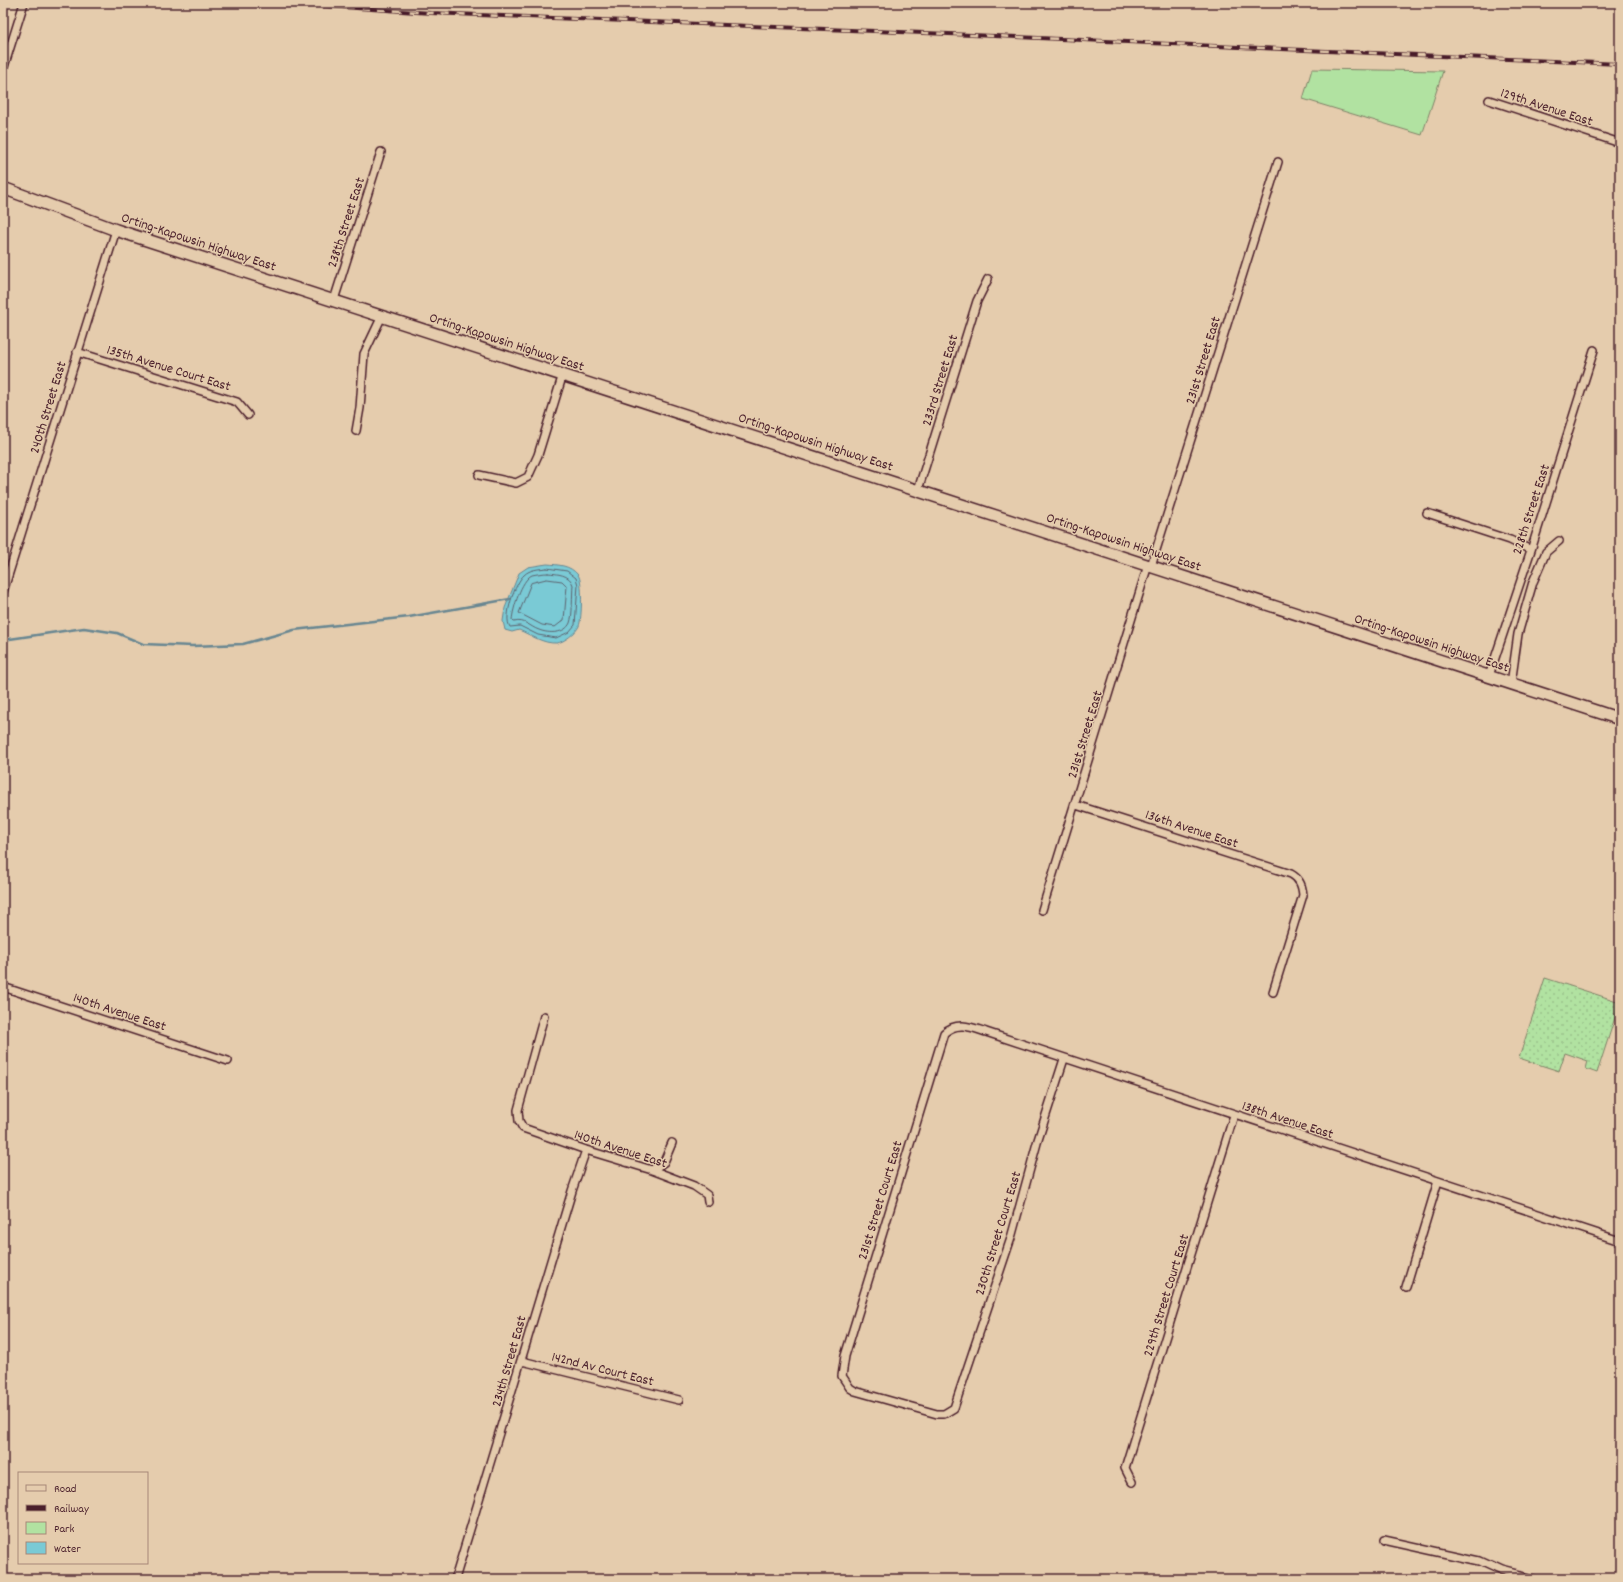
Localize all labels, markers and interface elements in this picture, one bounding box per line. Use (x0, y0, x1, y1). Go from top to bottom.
street label: 129th Avenue East (1498, 84, 1595, 132)
street label: 238th Street East (323, 175, 371, 270)
street label: Orting-Kapowsin Highway East (118, 208, 278, 277)
street label: Orting-Kapowsin Highway East (426, 308, 586, 377)
street label: 231st Street East (1181, 314, 1227, 407)
street label: 233rd Street East (918, 332, 964, 429)
street label: 135th Avenue Court East (104, 341, 233, 397)
street label: 240th Street East (25, 359, 72, 456)
street label: Orting-Kapowsin Highway East (735, 408, 895, 477)
street label: 228th Street East (1508, 462, 1556, 557)
street label: Orting-Kapowsin Highway East (1043, 508, 1203, 577)
street label: Orting-Kapowsin Highway East (1351, 609, 1511, 678)
street label: 231st Street East (1063, 688, 1109, 781)
street label: 136th Avenue East (1142, 805, 1240, 854)
street label: 140th Avenue East (70, 988, 169, 1037)
street label: 138th Avenue East (1239, 1097, 1336, 1145)
street label: 140th Avenue East (571, 1125, 670, 1174)
street label: 231st Street Court East (853, 1139, 909, 1263)
street label: 230th Street Court East (971, 1169, 1027, 1298)
street label: 229th Street Court East (1139, 1232, 1195, 1359)
street label: 234th Street East (487, 1314, 533, 1410)
street label: 142nd Av Court East (549, 1348, 656, 1392)
legend (18, 1472, 148, 1564)
text: Road (54, 1481, 76, 1498)
text: Railway (54, 1501, 90, 1518)
text: Park (54, 1521, 75, 1538)
text: Water (54, 1541, 81, 1558)

